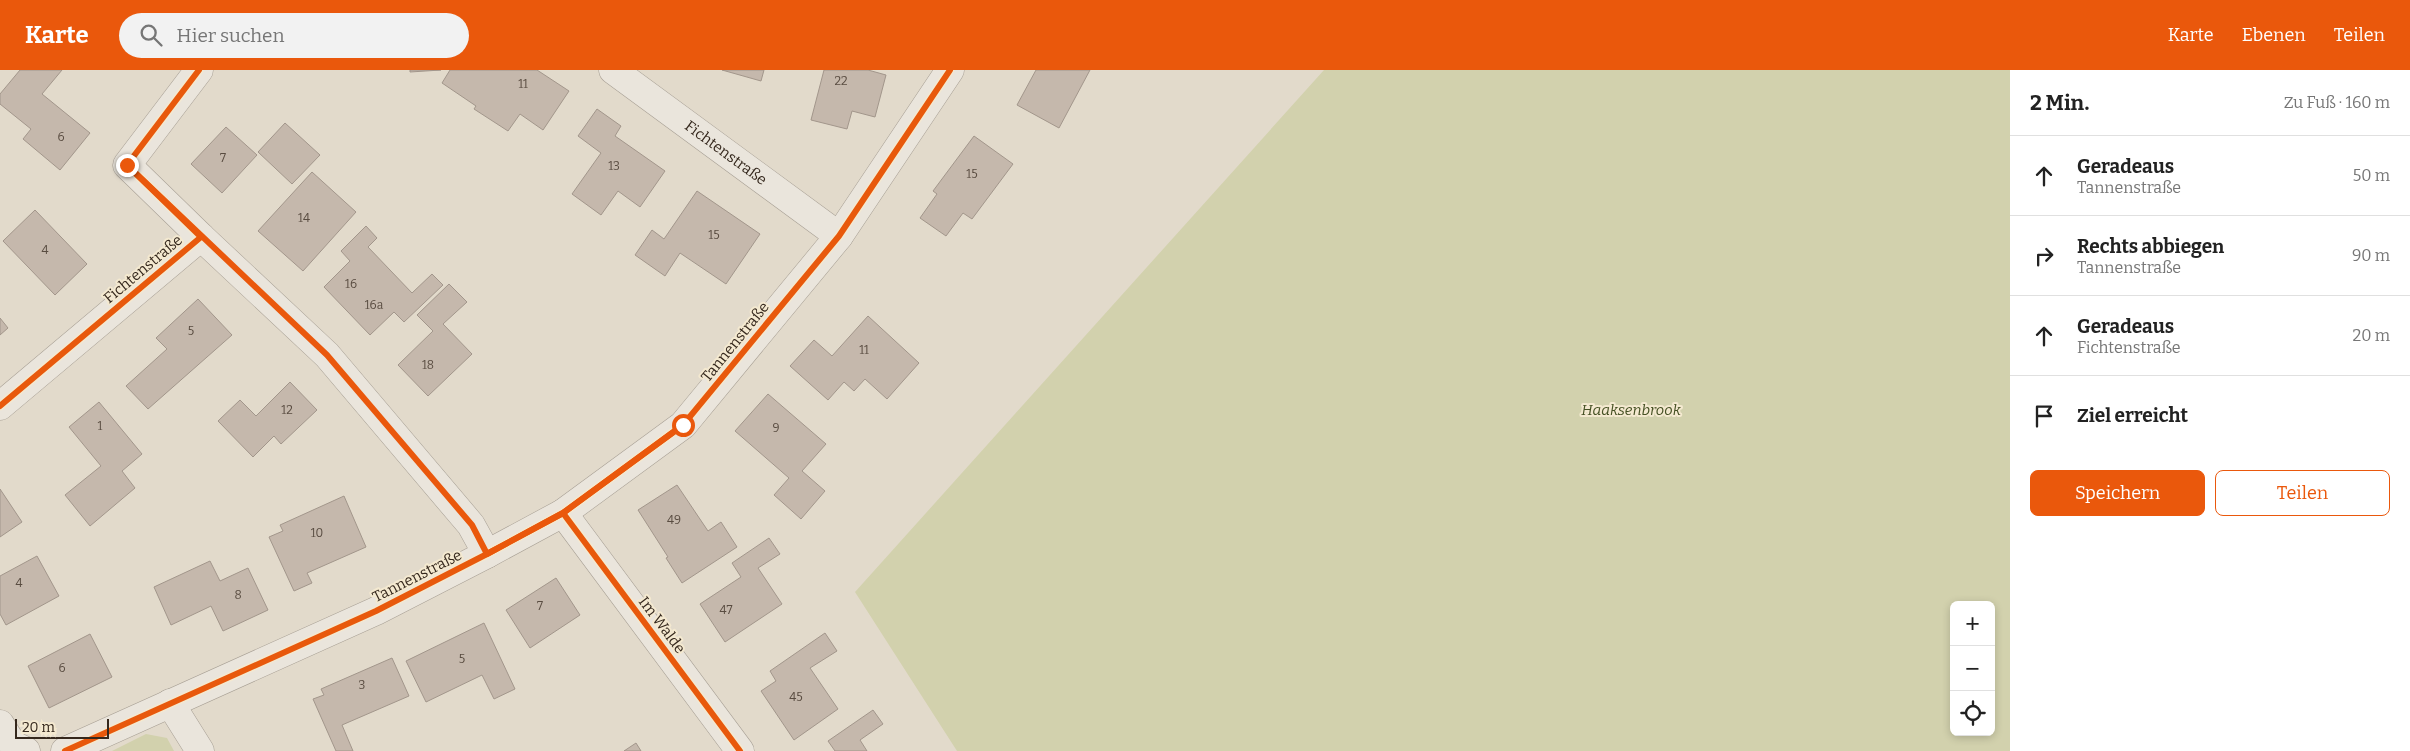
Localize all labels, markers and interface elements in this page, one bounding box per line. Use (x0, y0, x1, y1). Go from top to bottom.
search box (119, 13, 469, 58)
text: Karte (25, 21, 89, 49)
icon: search (137, 21, 165, 49)
text: Hier suchen (177, 24, 284, 47)
text: Karte (2168, 24, 2214, 46)
text: Ebenen (2242, 24, 2306, 46)
text: Teilen (2334, 24, 2385, 46)
house number: 22 (834, 74, 848, 88)
house number: 11 (518, 77, 528, 91)
text: 2 Min. (2030, 90, 2089, 116)
text: Zu Fuß · 160 m (2284, 93, 2390, 112)
street label: Fichtenstraße (681, 117, 770, 189)
house number: 6 (57, 130, 65, 144)
house number: 7 (220, 151, 226, 165)
route end (116, 154, 139, 177)
text: Geradeaus (2077, 155, 2174, 178)
house number: 13 (608, 159, 620, 173)
icon: ahead (2030, 162, 2058, 190)
text: 50 m (2353, 166, 2390, 185)
house number: 15 (966, 167, 978, 181)
text: Tannenstraße (2077, 178, 2181, 197)
house number: 14 (298, 211, 310, 225)
house number: 15 (708, 228, 720, 242)
street label: Fichtenstraße (100, 231, 186, 307)
text: Rechts abbiegen (2077, 235, 2224, 258)
icon: right (2030, 242, 2058, 270)
house number: 4 (41, 243, 49, 257)
text: 90 m (2352, 246, 2390, 265)
text: Tannenstraße (2077, 258, 2181, 277)
house number: 16 (345, 277, 357, 291)
house number: 16a (365, 298, 384, 312)
street label: Tannenstraße (697, 298, 773, 386)
text: Geradeaus (2077, 315, 2174, 338)
icon: ahead (2030, 322, 2058, 350)
house number: 5 (188, 324, 194, 338)
text: 20 m (2353, 326, 2390, 345)
text: Fichtenstraße (2077, 338, 2181, 357)
house number: 11 (859, 343, 869, 357)
house number: 18 (422, 358, 434, 372)
park label: Haaksenbrook (1581, 401, 1682, 419)
icon: arrive (2030, 402, 2058, 430)
house number: 12 (281, 403, 293, 417)
text: Ziel erreicht (2077, 404, 2188, 427)
route start (672, 414, 695, 437)
house number: 1 (98, 419, 103, 433)
house number: 9 (772, 421, 780, 435)
button: Speichern (2030, 470, 2205, 516)
button: Teilen (2215, 470, 2390, 516)
house number: 49 (667, 513, 681, 527)
house number: 10 (311, 526, 323, 540)
street label: Tannenstraße (369, 546, 465, 606)
house number: 4 (15, 576, 23, 590)
house number: 8 (234, 588, 242, 602)
street label: Im Walde (635, 593, 689, 657)
house number: 7 (537, 599, 543, 613)
map controls (1950, 601, 1995, 736)
button: + (1950, 601, 1995, 646)
house number: 47 (720, 603, 732, 617)
button: − (1950, 646, 1995, 691)
house number: 5 (459, 652, 465, 666)
house number: 6 (58, 661, 66, 675)
house number: 3 (359, 678, 366, 692)
house number: 45 (789, 690, 803, 704)
button: locate (1950, 691, 1995, 736)
scale bar (15, 716, 109, 739)
text: 20 m (22, 719, 55, 736)

